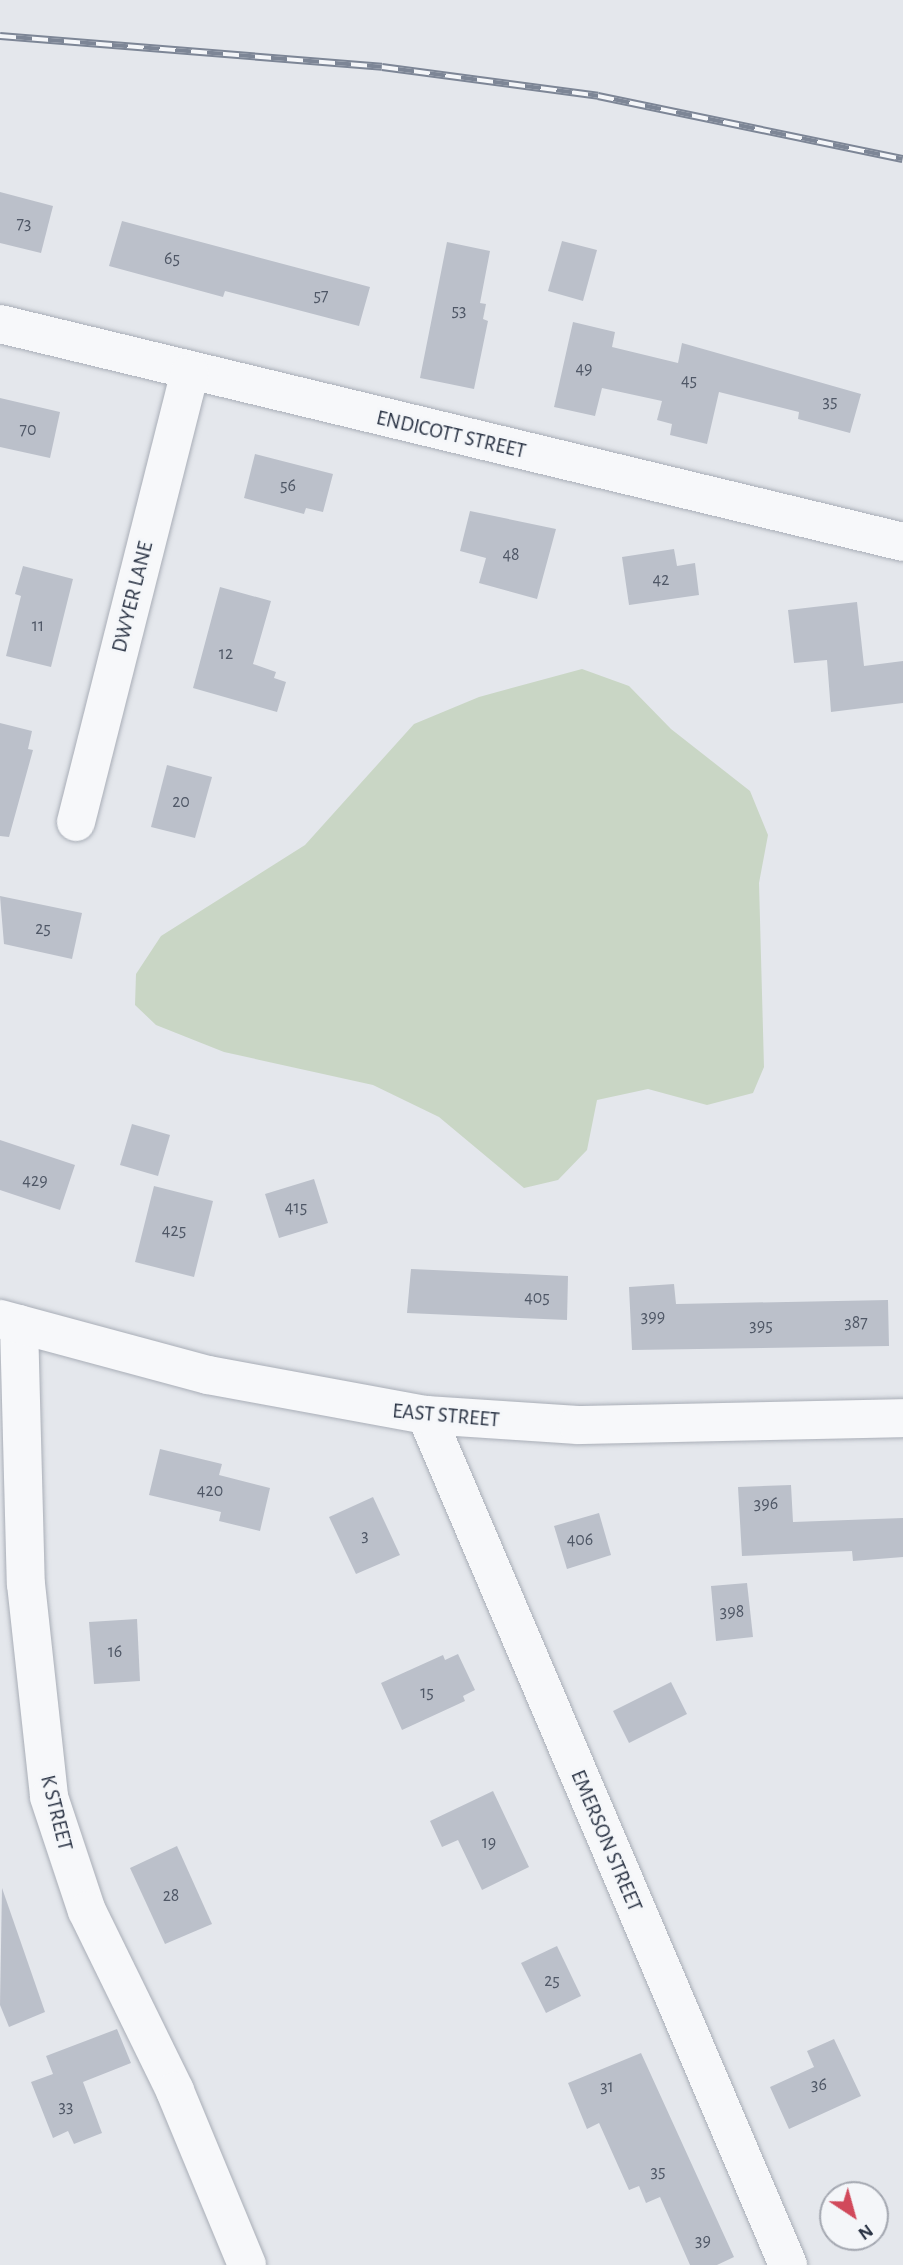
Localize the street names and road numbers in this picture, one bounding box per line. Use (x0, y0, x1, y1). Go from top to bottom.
street label: ENDICOTT STREET (374, 406, 528, 464)
street label: DWYER LANE (107, 539, 159, 655)
street label: EAST STREET (391, 1399, 501, 1433)
street label: EMERSON STREET (565, 1766, 647, 1916)
street label: K STREET (34, 1773, 78, 1853)

